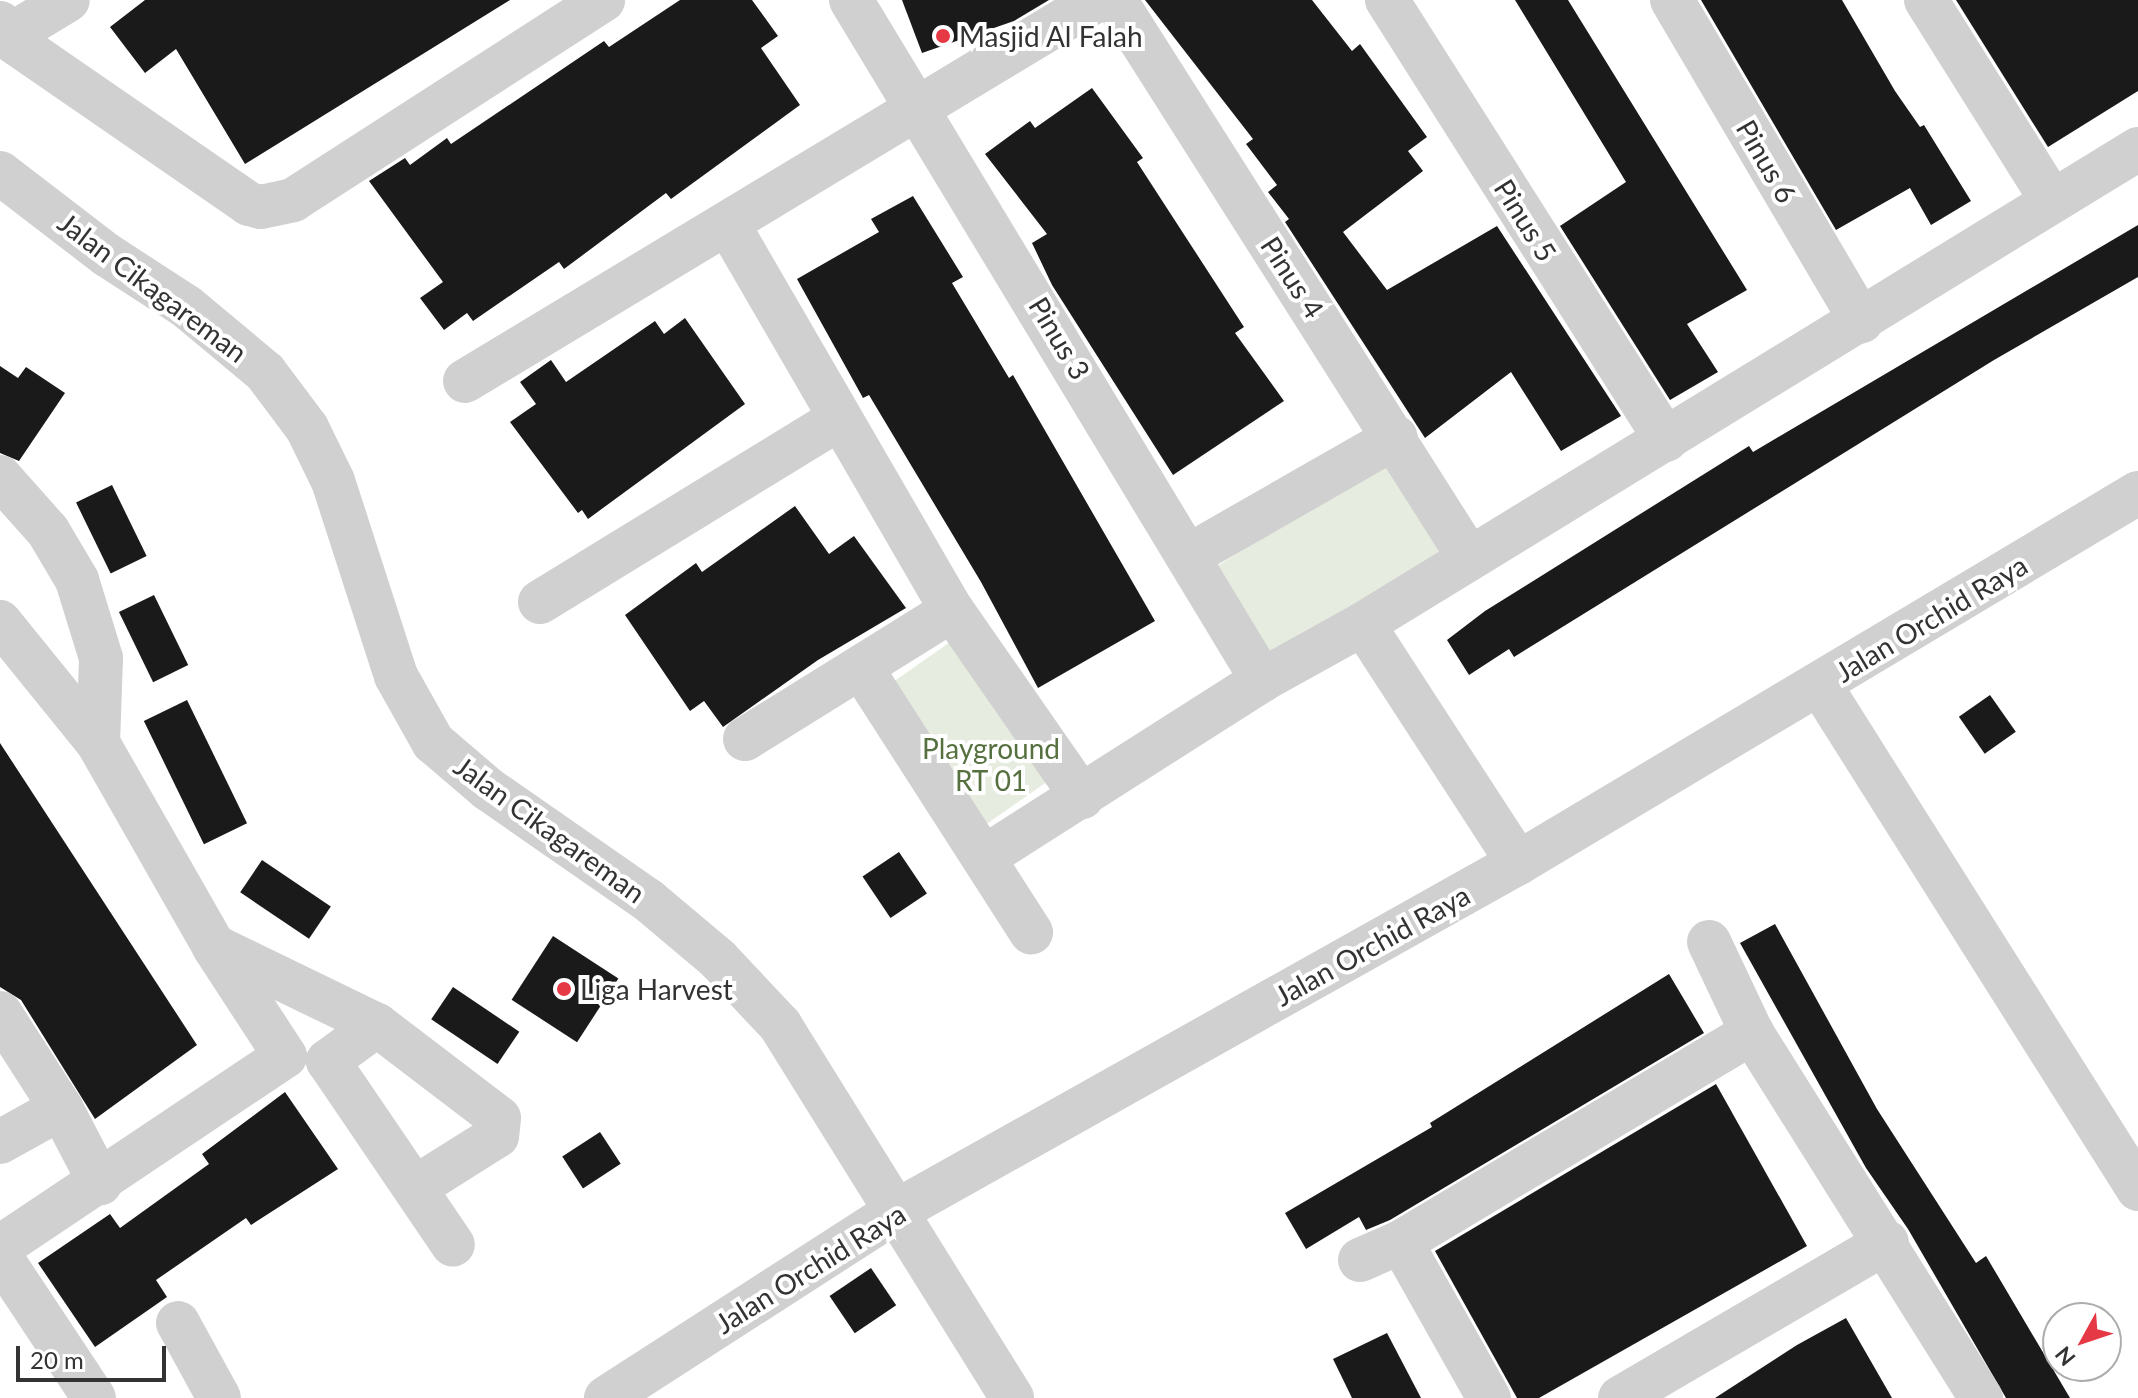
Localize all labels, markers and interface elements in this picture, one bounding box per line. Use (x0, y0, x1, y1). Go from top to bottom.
place label: Masjid Al Falah (959, 19, 1143, 53)
marker: Masjid Al Falah (934, 27, 952, 45)
street label: Pinus 6 (1730, 114, 1804, 208)
street label: Pinus 5 (1488, 173, 1564, 267)
street label: Jalan Cikagareman (52, 205, 254, 369)
street label: Pinus 4 (1254, 230, 1332, 324)
street label: Pinus 3 (1022, 291, 1098, 385)
street label: Jalan Orchid Raya (1829, 548, 2033, 688)
park label: Playground RT 01 (922, 731, 1060, 797)
street label: Jalan Cikagareman (448, 749, 652, 909)
street label: Jalan Orchid Raya (1269, 878, 1475, 1012)
place label: Liga Harvest (580, 972, 733, 1006)
marker: Liga Harvest (555, 980, 573, 998)
street label: Jalan Orchid Raya (709, 1196, 911, 1340)
north arrow (2042, 1302, 2122, 1382)
scale bar (20, 1330, 170, 1380)
text: N (2049, 1341, 2081, 1372)
text: 20 m (30, 1345, 84, 1374)

